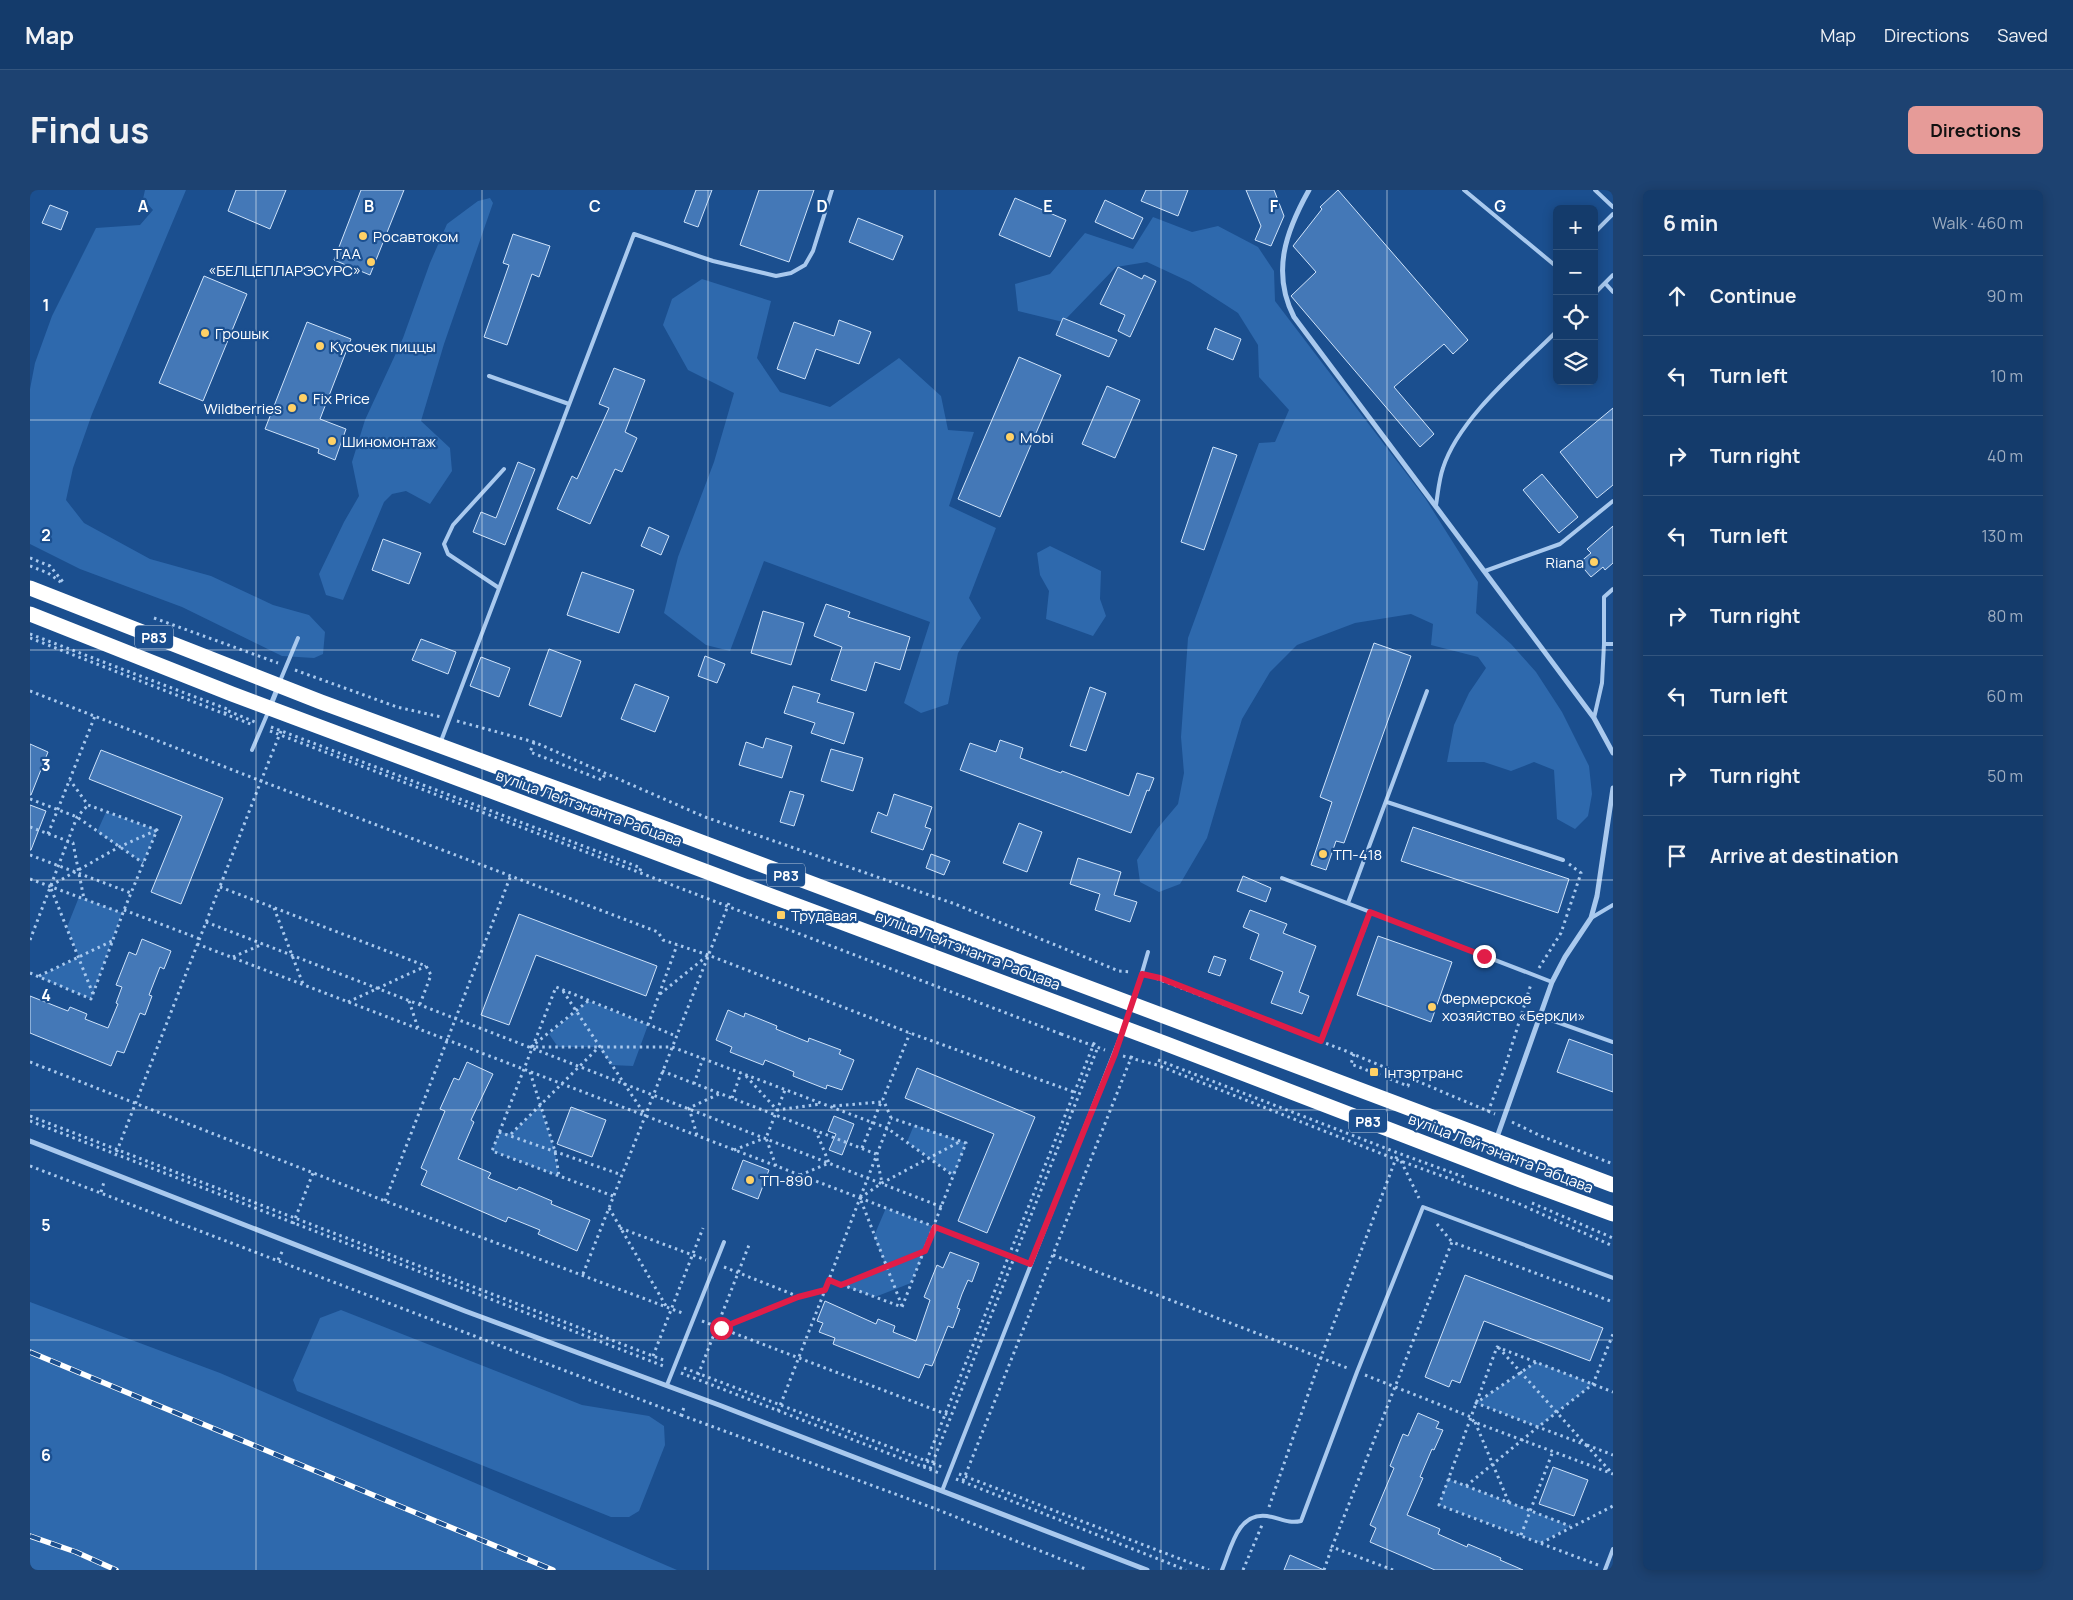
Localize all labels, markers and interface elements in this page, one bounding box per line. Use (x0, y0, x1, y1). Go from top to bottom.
text: Map (25, 18, 74, 51)
text: Map (1820, 23, 1856, 47)
text: Directions (1884, 23, 1969, 47)
text: Saved (1997, 23, 2048, 47)
text: Find us (30, 106, 149, 154)
button: Directions (1908, 106, 2043, 154)
text: A (138, 195, 149, 217)
text: B (364, 195, 374, 217)
text: C (589, 195, 601, 217)
text: D (816, 195, 828, 217)
text: E (1043, 195, 1053, 217)
text: F (1270, 195, 1279, 217)
text: G (1494, 195, 1506, 217)
map controls (1553, 205, 1598, 385)
button: + (1553, 205, 1598, 250)
text: 6 min (1663, 209, 1718, 237)
text: Walk · 460 m (1932, 212, 2023, 234)
place label: Росавтоком (373, 226, 458, 247)
marker: Росавтоком (357, 230, 369, 242)
place label: ТАА «БЕЛЦЕПЛАРЭСУРС» (208, 243, 361, 281)
button: − (1553, 250, 1598, 295)
marker: ТАА «БЕЛЦЕПЛАРЭСУРС» (365, 256, 377, 268)
icon: ahead (1663, 282, 1691, 310)
text: Continue (1710, 283, 1796, 309)
text: 90 m (1987, 285, 2023, 307)
text: 1 (42, 294, 50, 316)
button: locate (1553, 295, 1598, 340)
place label: Грошык (215, 323, 269, 344)
marker: Грошык (199, 327, 211, 339)
place label: Кусочек пиццы (330, 336, 436, 357)
marker: Кусочек пиццы (314, 340, 326, 352)
button: layers (1553, 340, 1598, 385)
icon: left (1663, 362, 1691, 390)
text: Turn left (1710, 363, 1788, 389)
text: 10 m (1990, 365, 2023, 387)
place label: Fix Price (313, 388, 370, 409)
marker: Fix Price (297, 392, 309, 404)
place label: Wildberries (204, 398, 282, 419)
marker: Wildberries (286, 402, 298, 414)
place label: Mobi (1020, 427, 1054, 448)
place label: Шиномонтаж (342, 431, 437, 452)
marker: Mobi (1004, 431, 1016, 443)
marker: Шиномонтаж (326, 435, 338, 447)
icon: right (1663, 442, 1691, 470)
text: Turn right (1710, 443, 1800, 469)
text: 40 m (1987, 445, 2023, 467)
icon: left (1663, 522, 1691, 550)
text: Turn left (1710, 523, 1788, 549)
text: 2 (41, 524, 51, 546)
text: 130 m (1981, 525, 2023, 547)
place label: Riana (1545, 552, 1584, 573)
marker: Riana (1588, 556, 1600, 568)
icon: right (1663, 602, 1691, 630)
text: Turn right (1710, 603, 1800, 629)
text: 80 m (1987, 605, 2023, 627)
road number: Р83 (135, 626, 173, 648)
icon: left (1663, 682, 1691, 710)
text: Turn left (1710, 683, 1788, 709)
text: 60 m (1987, 685, 2023, 707)
text: 3 (41, 754, 51, 776)
icon: right (1663, 762, 1691, 790)
text: Turn right (1710, 763, 1800, 789)
street label: вуліца Лейтэнанта Рабцава (493, 764, 685, 852)
text: 50 m (1987, 765, 2023, 787)
icon: arrive (1663, 842, 1691, 870)
text: Arrive at destination (1710, 843, 1899, 869)
place label: ТП-418 (1333, 844, 1382, 865)
marker: ТП-418 (1317, 848, 1329, 860)
road number: Р83 (767, 864, 805, 886)
place label: Трудавая (791, 905, 857, 926)
street label: вуліца Лейтэнанта Рабцава (872, 905, 1064, 995)
marker: Трудавая (775, 909, 787, 921)
route end (1473, 945, 1496, 968)
text: 4 (41, 984, 51, 1006)
place label: Фермерское хозяйство «Беркли» (1442, 988, 1586, 1026)
marker: Фермерское хозяйство «Беркли» (1426, 1001, 1438, 1013)
place label: Інтэртранс (1384, 1062, 1463, 1083)
marker: Інтэртранс (1368, 1066, 1380, 1078)
street label: вуліца Лейтэнанта Рабцава (1405, 1108, 1597, 1198)
road number: Р83 (1349, 1109, 1387, 1132)
place label: ТП-890 (760, 1170, 813, 1191)
marker: ТП-890 (744, 1174, 756, 1186)
text: 5 (41, 1214, 51, 1236)
route start (710, 1317, 733, 1340)
text: 6 (41, 1444, 51, 1466)

